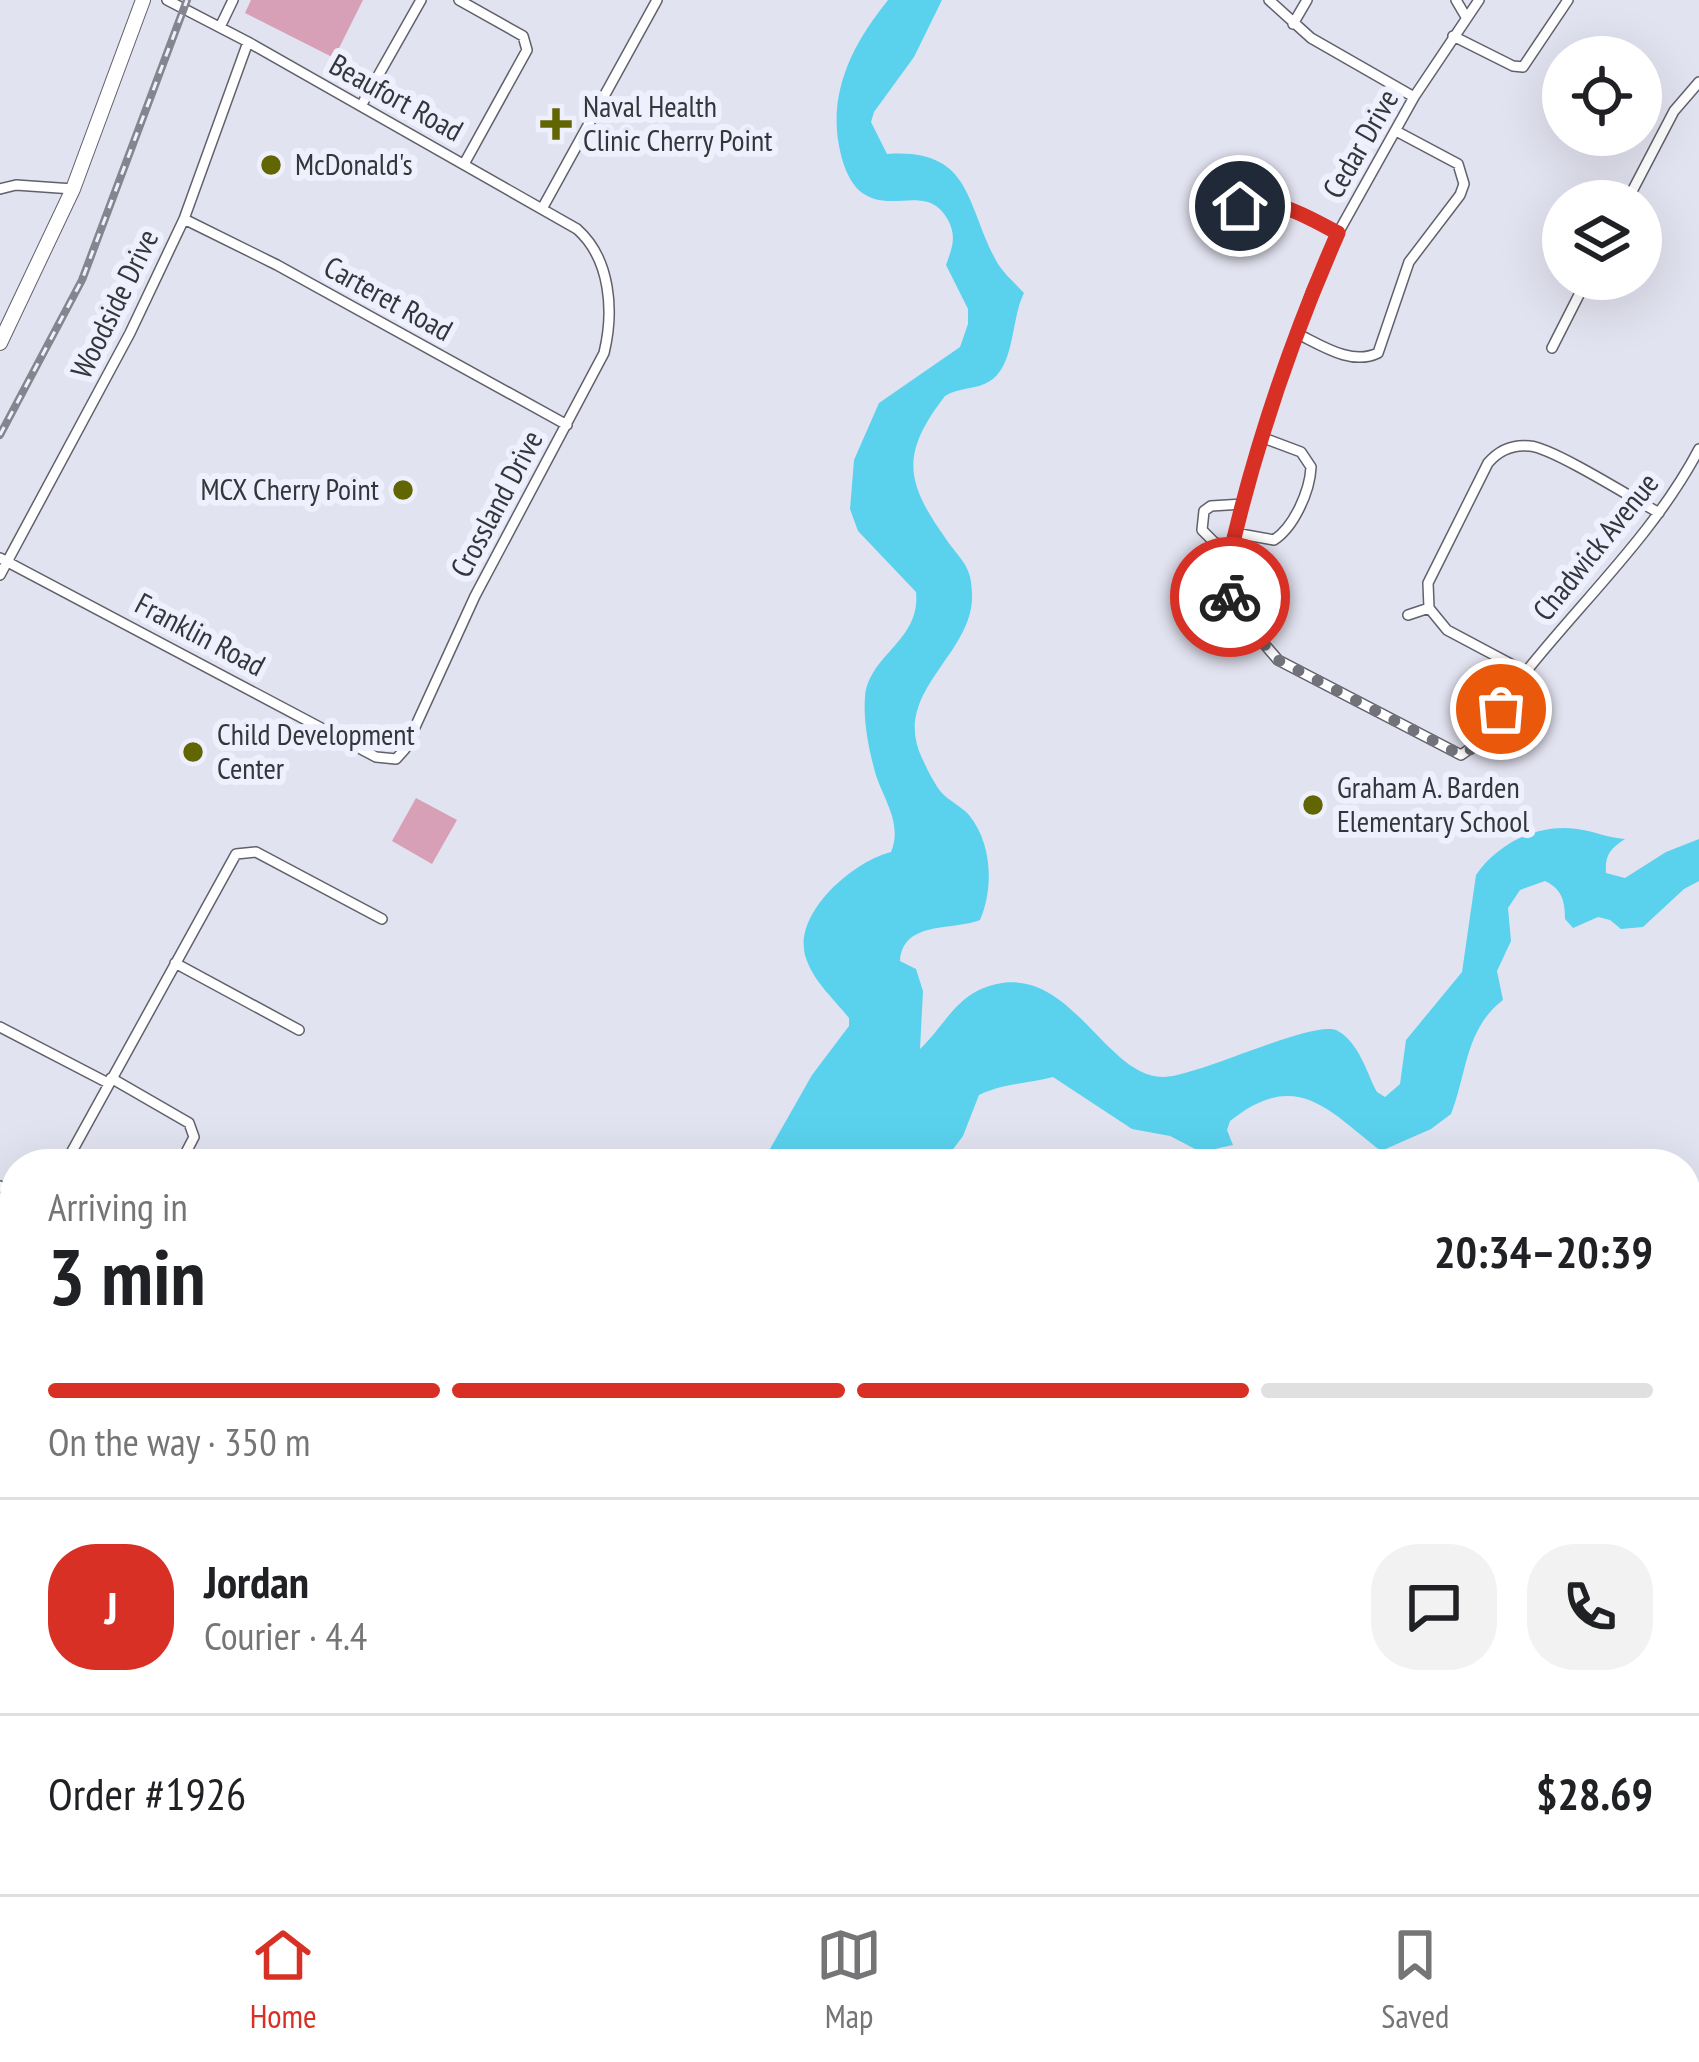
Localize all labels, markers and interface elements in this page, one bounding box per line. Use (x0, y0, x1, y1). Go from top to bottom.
map controls (1542, 36, 1662, 300)
button: locate (1542, 36, 1662, 156)
street label: Beaufort Road (323, 44, 470, 149)
street label: Cedar Drive (1313, 82, 1406, 205)
place label: Naval Health Clinic Cherry Point (583, 86, 773, 159)
marker: Naval Health Clinic Cherry Point (540, 108, 572, 140)
place label: McDonald's (295, 144, 413, 183)
marker: McDonald's (258, 152, 284, 178)
pin (1189, 155, 1291, 257)
icon: home (1207, 173, 1273, 239)
button: layers (1542, 180, 1662, 300)
street label: Woodside Drive (61, 222, 166, 384)
street label: Carteret Road (318, 246, 460, 349)
street label: Crossland Drive (441, 423, 551, 583)
street label: Chadwick Avenue (1523, 464, 1666, 628)
place label: MCX Cherry Point (200, 469, 380, 508)
marker: MCX Cherry Point (390, 477, 416, 503)
courier (1170, 537, 1290, 657)
icon: bike (1197, 564, 1263, 630)
street label: Franklin Road (129, 583, 272, 684)
pin (1450, 658, 1552, 760)
icon: bag (1468, 676, 1534, 742)
place label: Child Development Center (217, 714, 416, 787)
marker: Child Development Center (180, 739, 206, 765)
place label: Graham A. Barden Elementary School (1337, 767, 1529, 840)
marker: Graham A. Barden Elementary School (1300, 792, 1326, 818)
text: Arriving in (48, 1181, 188, 1232)
text: 20:34–20:39 (1434, 1222, 1653, 1280)
text: 3 min (48, 1226, 206, 1327)
text: On the way · 350 m (48, 1416, 310, 1467)
button: chat (1371, 1544, 1497, 1670)
button: phone (1527, 1544, 1653, 1670)
text: Jordan (204, 1552, 309, 1610)
text: J (104, 1578, 118, 1636)
text: Courier · 4.4 (204, 1610, 367, 1661)
text: Order #1926 (48, 1764, 246, 1822)
text: $28.69 (1536, 1764, 1653, 1822)
tab: Home (250, 1922, 317, 2037)
tab: Map (816, 1922, 882, 2037)
tab: Saved (1381, 1922, 1449, 2037)

